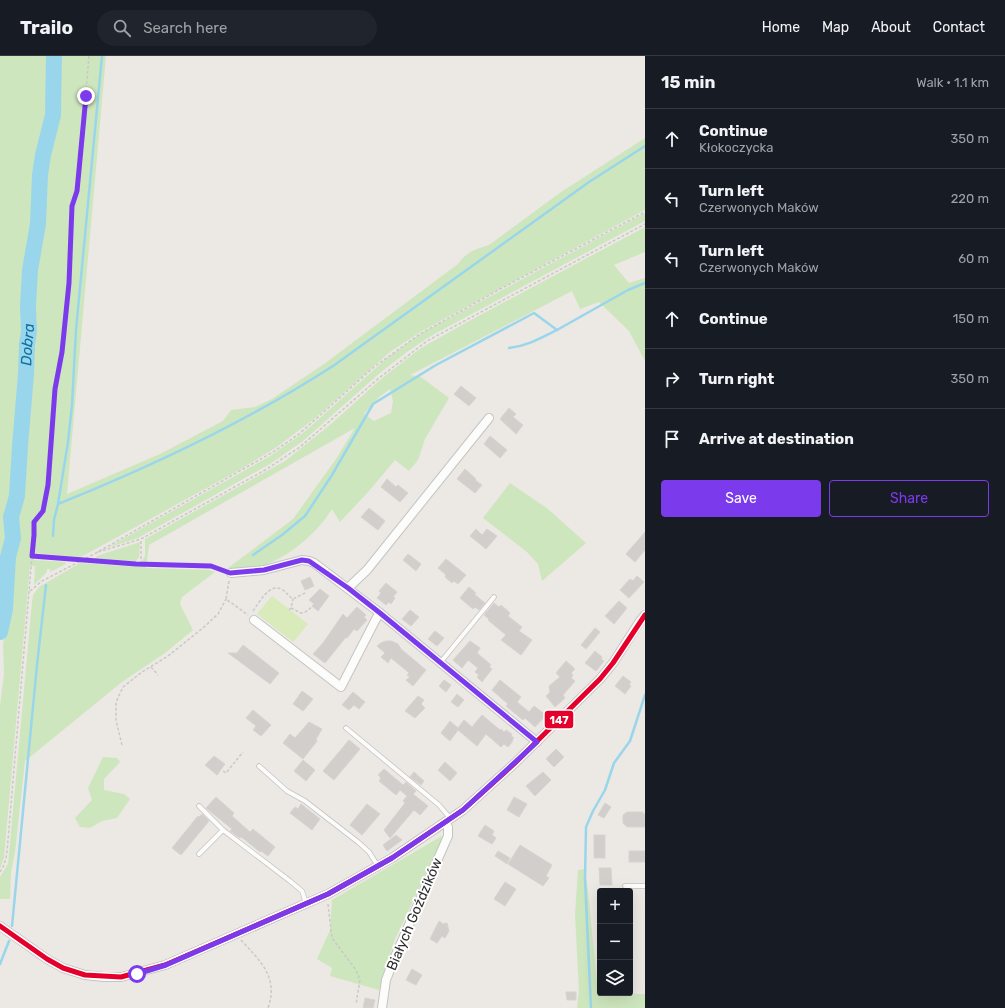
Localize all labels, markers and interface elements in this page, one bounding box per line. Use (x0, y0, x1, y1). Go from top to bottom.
search box (97, 10, 377, 46)
text: Trailo (20, 16, 73, 39)
icon: search (111, 17, 133, 39)
text: Search here (143, 19, 227, 37)
text: Home (762, 19, 800, 36)
text: Map (822, 19, 849, 36)
text: About (871, 19, 911, 36)
text: Contact (933, 19, 985, 36)
text: 15 min (661, 72, 715, 92)
text: Walk · 1.1 km (916, 75, 989, 90)
route end (77, 87, 95, 105)
text: Continue (699, 122, 768, 140)
icon: ahead (661, 128, 683, 150)
text: 350 m (950, 131, 989, 146)
text: Kłokoczycka (699, 140, 773, 155)
text: Turn left (699, 182, 764, 200)
icon: left (661, 188, 683, 210)
text: 220 m (951, 191, 989, 206)
text: Czerwonych Maków (699, 200, 819, 215)
text: Turn left (699, 242, 764, 260)
icon: left (661, 248, 683, 270)
text: 60 m (958, 251, 989, 266)
text: Czerwonych Maków (699, 260, 819, 275)
icon: ahead (661, 308, 683, 330)
text: Continue (699, 310, 768, 328)
text: 150 m (953, 311, 989, 326)
water label: Dobra (17, 323, 38, 366)
icon: right (661, 368, 683, 390)
text: Turn right (699, 370, 774, 388)
text: 350 m (950, 371, 989, 386)
icon: arrive (661, 428, 683, 450)
text: Arrive at destination (699, 430, 854, 448)
button: Save (661, 480, 821, 517)
button: Share (829, 480, 989, 517)
line badge: 147 (544, 710, 574, 729)
text: 147 (549, 714, 569, 727)
street label: Białych Goździków (383, 855, 446, 973)
map controls (597, 888, 633, 996)
button: + (597, 888, 633, 924)
button: − (597, 924, 633, 960)
button: layers (597, 960, 633, 996)
route start (128, 965, 146, 983)

